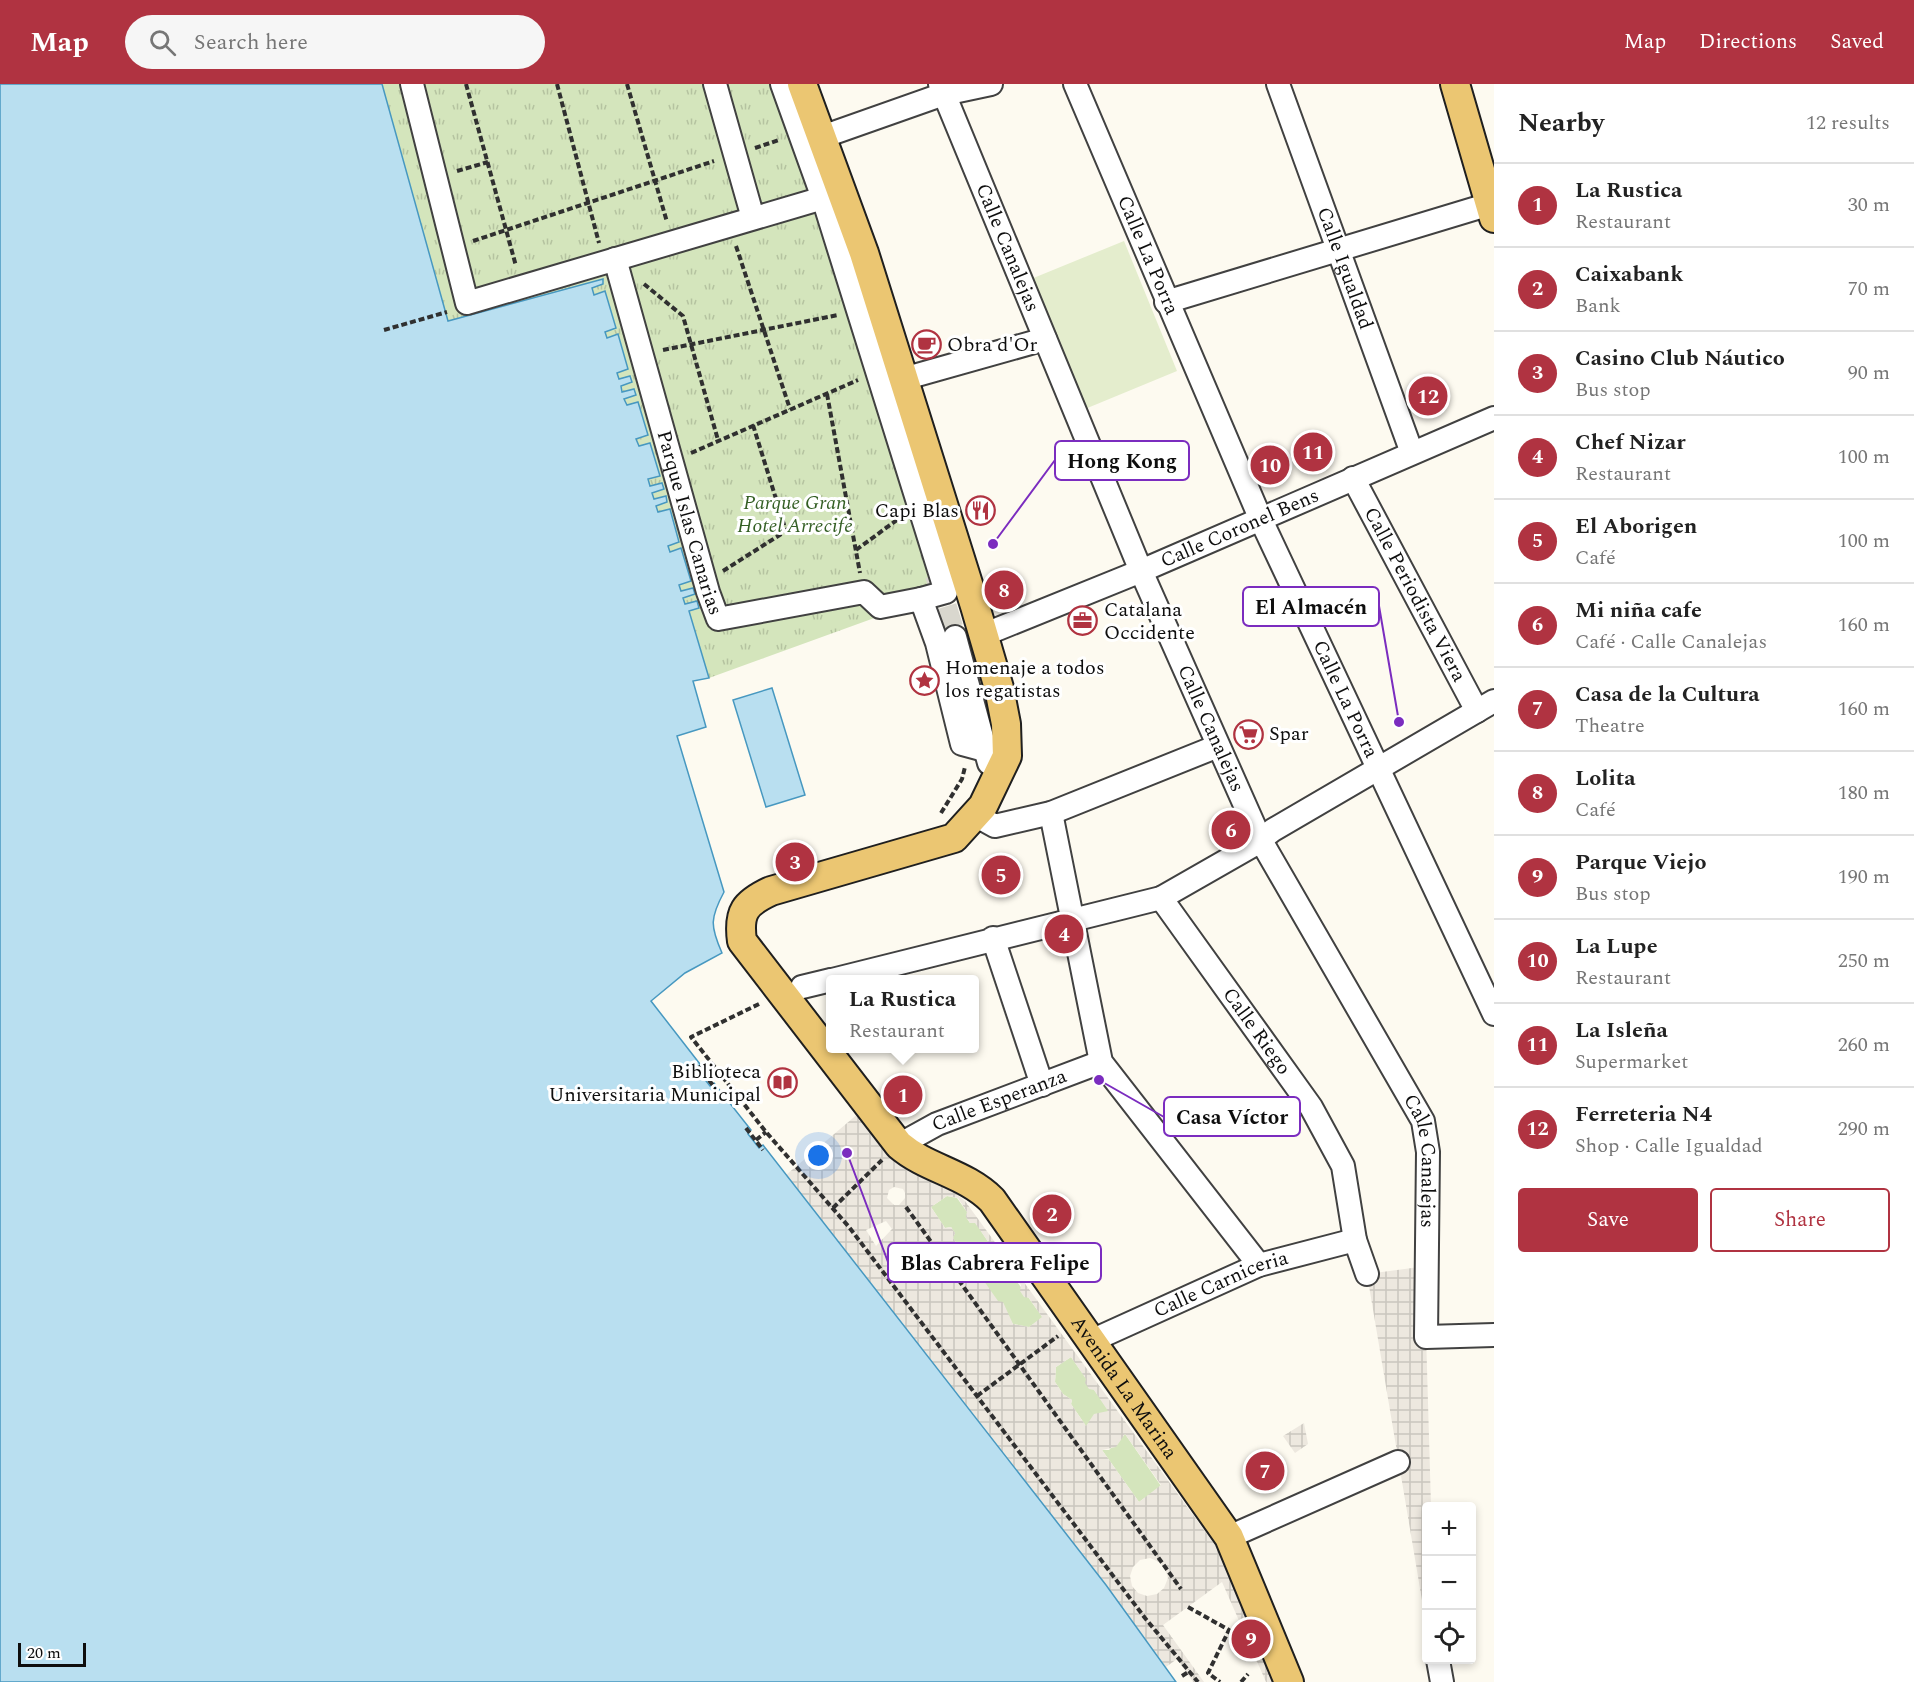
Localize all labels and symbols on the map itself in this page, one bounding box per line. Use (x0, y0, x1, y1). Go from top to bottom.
street label: Calle Canalejas (968, 179, 1047, 316)
street label: Calle La Porra (1109, 191, 1187, 320)
street label: Calle Igualdad (1309, 203, 1381, 334)
cafe icon: Obra d'Or (910, 329, 942, 361)
place label: Obra d'Or (947, 330, 1038, 360)
pin: 12 (1408, 374, 1448, 418)
street label: Parque Islas Canarias (649, 427, 730, 620)
pin: 11 (1294, 430, 1332, 475)
callout: Hong Kong (1055, 441, 1189, 480)
pin: 10 (1250, 442, 1290, 488)
text: Hong Kong (1067, 446, 1177, 478)
street label: Calle Coronel Bens (1156, 481, 1324, 576)
park label: Parque Gran Hotel Arrecife (737, 488, 853, 541)
restaurant icon: Capi Blas (964, 495, 996, 527)
place label: Capi Blas (875, 496, 959, 526)
street label: Calle Periodista Viera (1356, 502, 1474, 688)
pin: 8 (984, 568, 1024, 612)
callout: El Almacén (1243, 587, 1379, 626)
text: El Almacén (1255, 592, 1367, 624)
place label: Catalana Occidente (1104, 595, 1195, 648)
office icon: Catalana Occidente (1067, 605, 1099, 637)
street label: Calle La Porra (1305, 635, 1386, 763)
place label: Homenaje a todos los regatistas (945, 653, 1105, 706)
street label: Calle Canalejas (1169, 660, 1252, 797)
place icon: Homenaje a todos los regatistas (908, 664, 940, 696)
supermarket icon: Spar (1232, 718, 1264, 750)
place label: Spar (1269, 719, 1309, 749)
pin: 6 (1212, 808, 1250, 852)
pin: 3 (776, 840, 814, 884)
pin: 5 (982, 852, 1020, 898)
pin: 4 (1044, 912, 1084, 956)
street label: Calle Riego (1215, 981, 1298, 1081)
place label: Biblioteca Universitaria Municipal (548, 1057, 761, 1110)
street label: Calle Esperanza (927, 1061, 1071, 1140)
library icon: Biblioteca Universitaria Municipal (766, 1067, 798, 1099)
pin: 1 (884, 1072, 922, 1118)
street label: Calle Canalejas (1395, 1088, 1444, 1228)
callout: Casa Víctor (1164, 1097, 1300, 1136)
text: Casa Víctor (1176, 1102, 1288, 1134)
your location (804, 1141, 833, 1170)
pin: 2 (1032, 1192, 1072, 1236)
callout: Blas Cabrera Felipe (888, 1243, 1101, 1282)
street label: Calle Carniceria (1149, 1243, 1292, 1326)
text: Blas Cabrera Felipe (900, 1248, 1090, 1280)
street label: Avenida La Marina (1063, 1310, 1185, 1466)
pin: 7 (1246, 1448, 1284, 1494)
pin: 9 (1232, 1616, 1270, 1662)
scale bar (18, 1640, 86, 1668)

